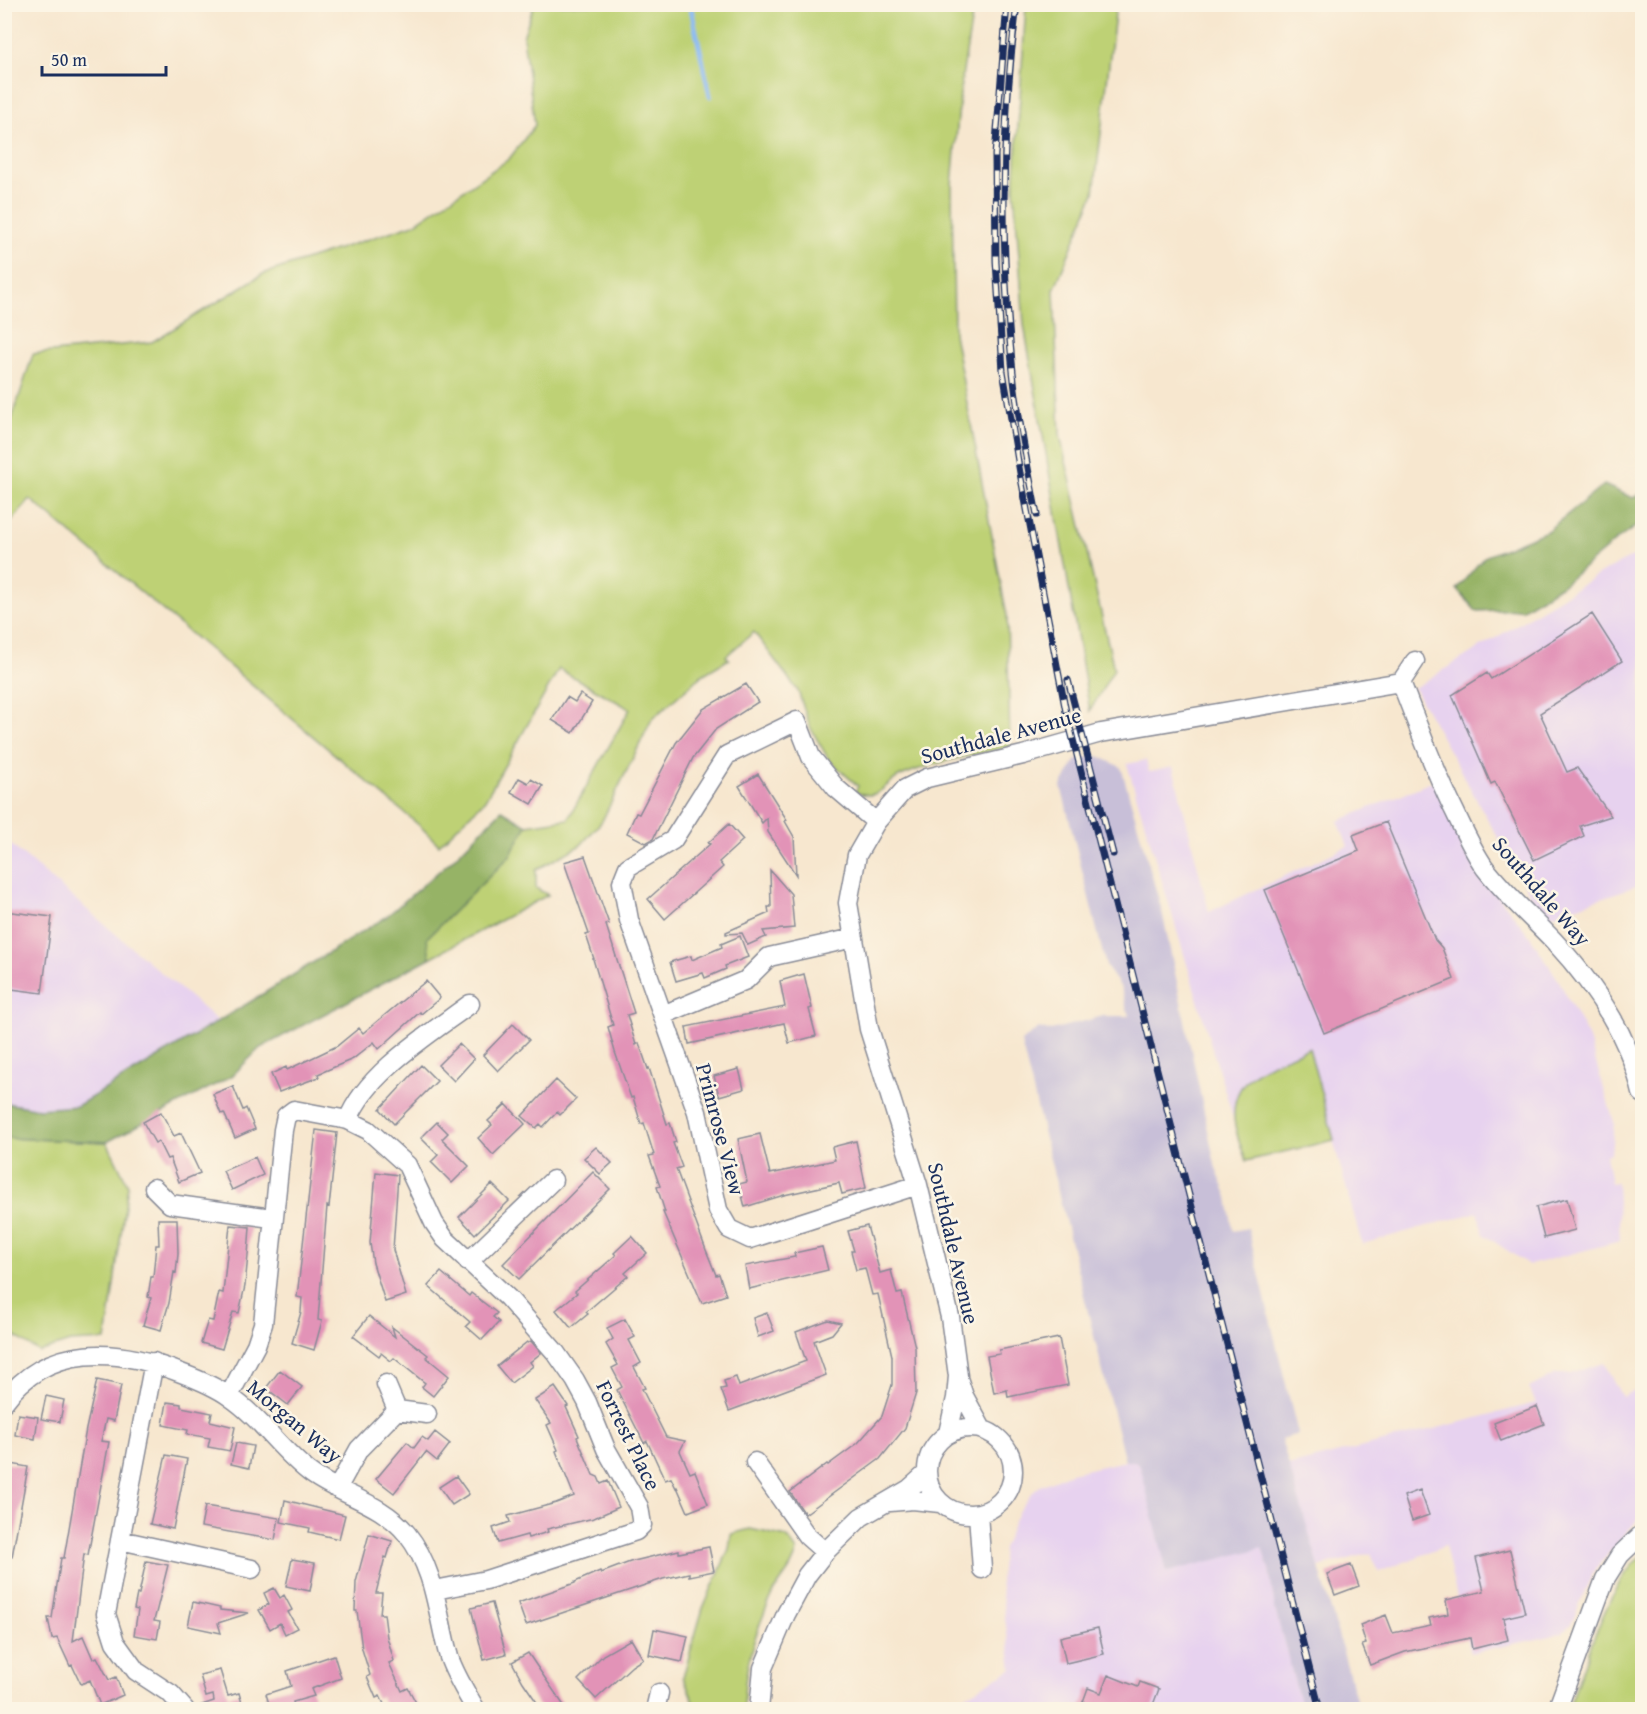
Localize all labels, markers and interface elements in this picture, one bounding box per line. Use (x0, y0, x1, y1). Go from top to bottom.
scale bar (42, 39, 166, 77)
text: 50 m (51, 46, 87, 73)
street label: Southdale Avenue (917, 698, 1085, 772)
street label: Southdale Way (1485, 829, 1599, 953)
street label: Primrose View (688, 1059, 754, 1199)
street label: Southdale Avenue (920, 1159, 988, 1327)
street label: Morgan Way (240, 1371, 350, 1471)
street label: Forrest Place (589, 1374, 669, 1496)

